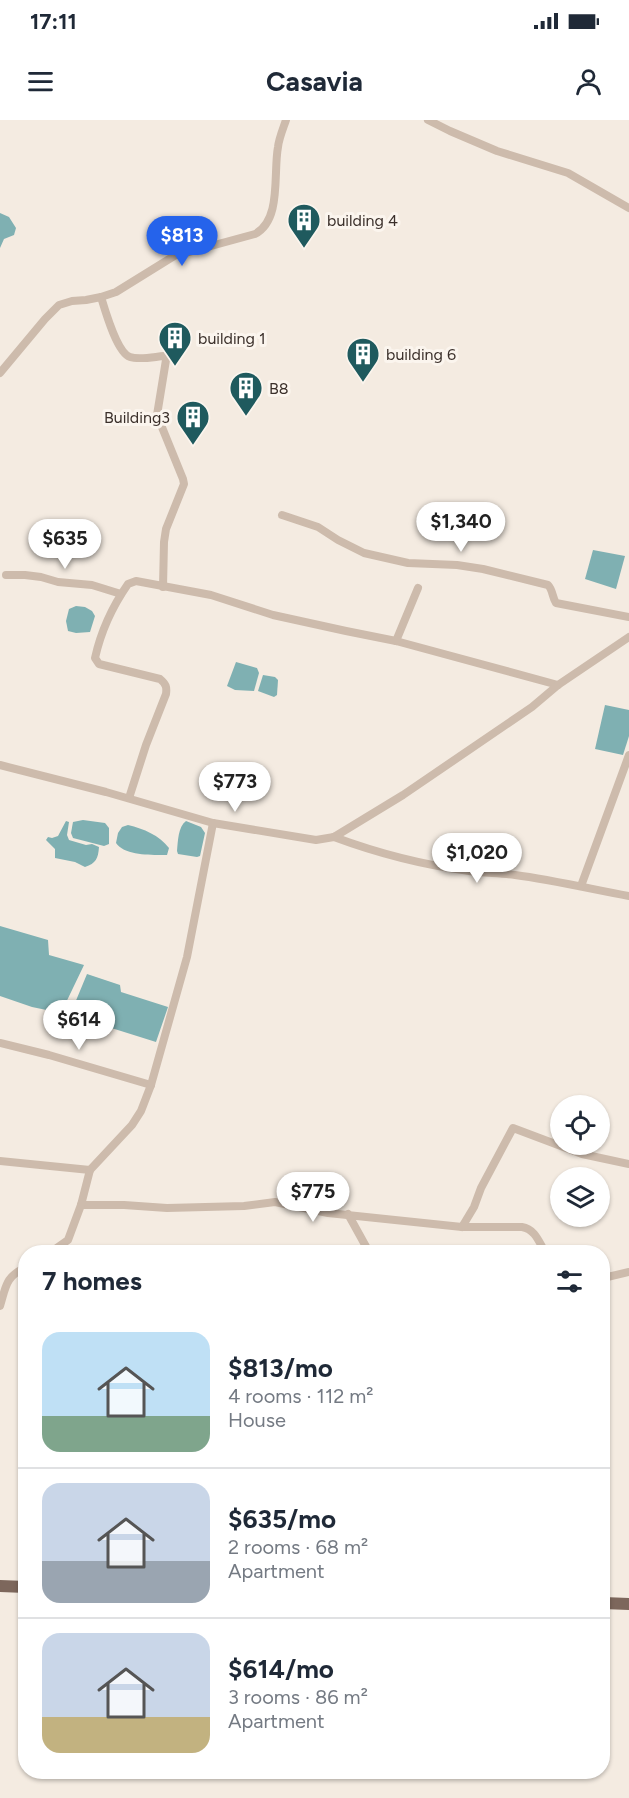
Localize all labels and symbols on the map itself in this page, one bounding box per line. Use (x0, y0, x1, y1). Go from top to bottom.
building icon: building 4 (286, 202, 322, 249)
place label: building 4 (327, 211, 398, 230)
pin: $813 (146, 216, 218, 267)
building icon: building 1 (157, 320, 193, 367)
place label: building 1 (198, 329, 266, 348)
building icon: building 6 (345, 336, 381, 383)
place label: building 6 (386, 345, 456, 364)
building icon: B8 (228, 370, 264, 417)
place label: B8 (269, 379, 289, 398)
building icon: Building3 (175, 399, 211, 446)
place label: Building3 (104, 408, 170, 427)
pin: $1,340 (412, 502, 510, 553)
pin: $635 (29, 519, 101, 570)
pin: $773 (199, 762, 271, 813)
pin: $1,020 (428, 833, 526, 884)
pin: $614 (43, 1000, 115, 1051)
pin: $775 (277, 1172, 349, 1223)

